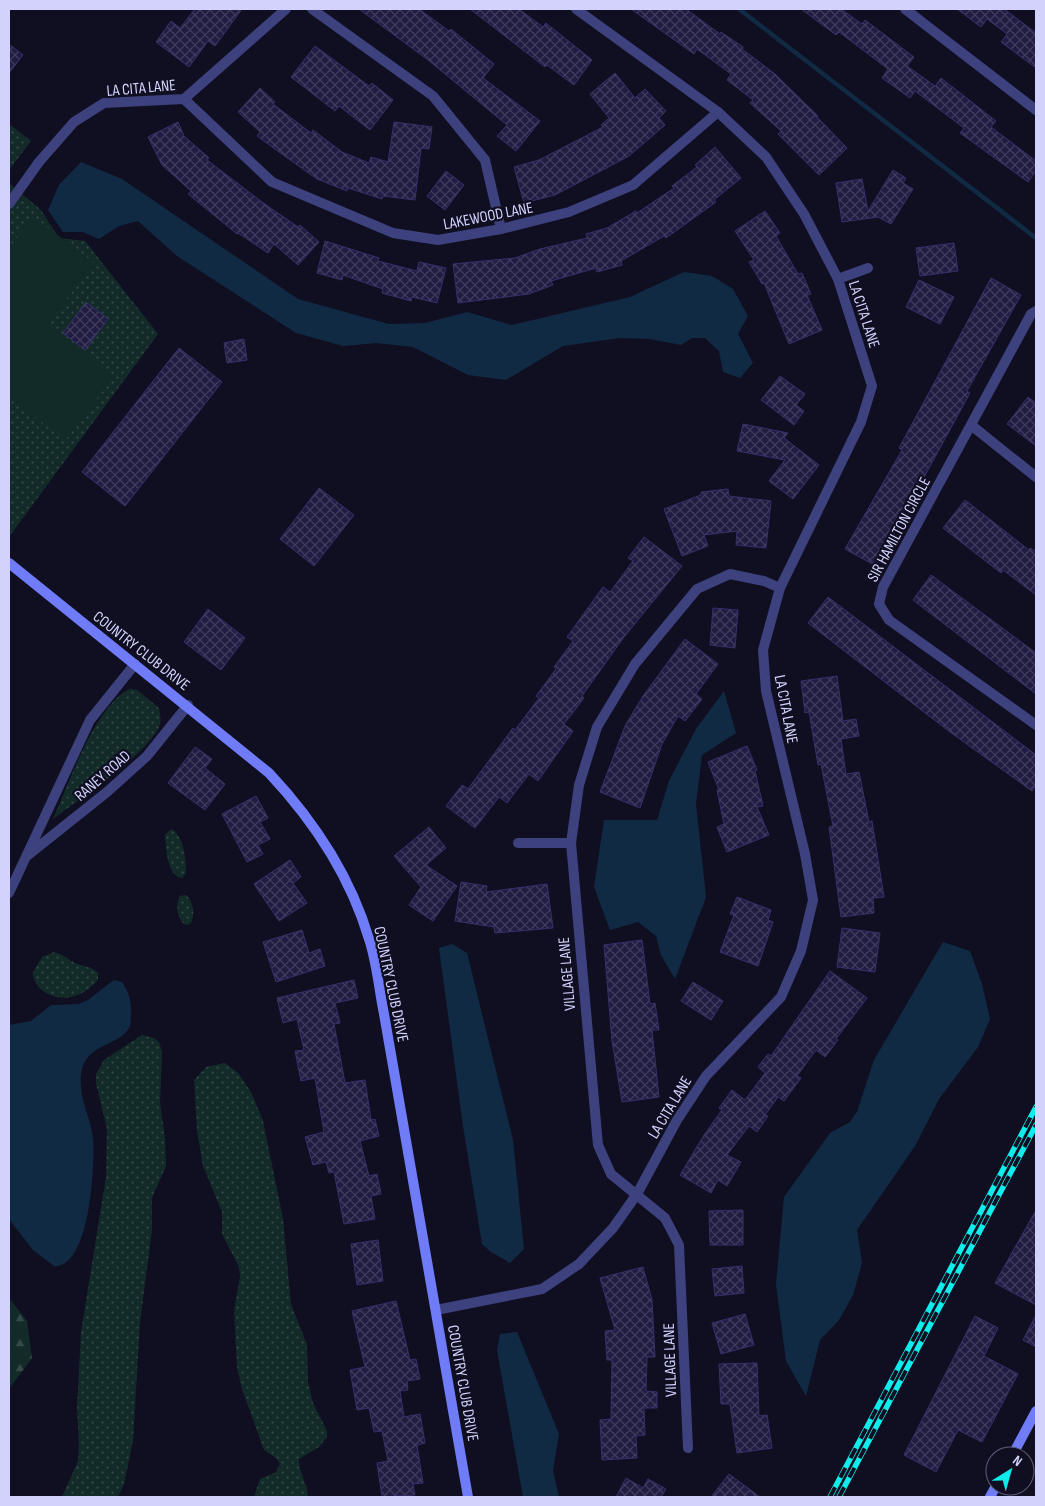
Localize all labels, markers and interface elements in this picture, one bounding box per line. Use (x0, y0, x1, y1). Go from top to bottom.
street label: LA CITA LANE (106, 76, 177, 101)
street label: LAKEWOOD LANE (442, 198, 535, 234)
street label: LA CITA LANE (844, 279, 883, 350)
street label: SIR HAMILTON CIRCLE (864, 474, 935, 585)
street label: COUNTRY CLUB DRIVE (89, 607, 193, 695)
street label: LA CITA LANE (770, 673, 801, 745)
street label: RANEY ROAD (71, 747, 135, 806)
street label: COUNTRY CLUB DRIVE (369, 925, 412, 1044)
street label: VILLAGE LANE (555, 936, 580, 1012)
street label: LA CITA LANE (644, 1073, 696, 1142)
street label: VILLAGE LANE (660, 1323, 681, 1397)
street label: COUNTRY CLUB DRIVE (443, 1324, 482, 1443)
north arrow (985, 1446, 1035, 1496)
text: N (1009, 1452, 1026, 1470)

